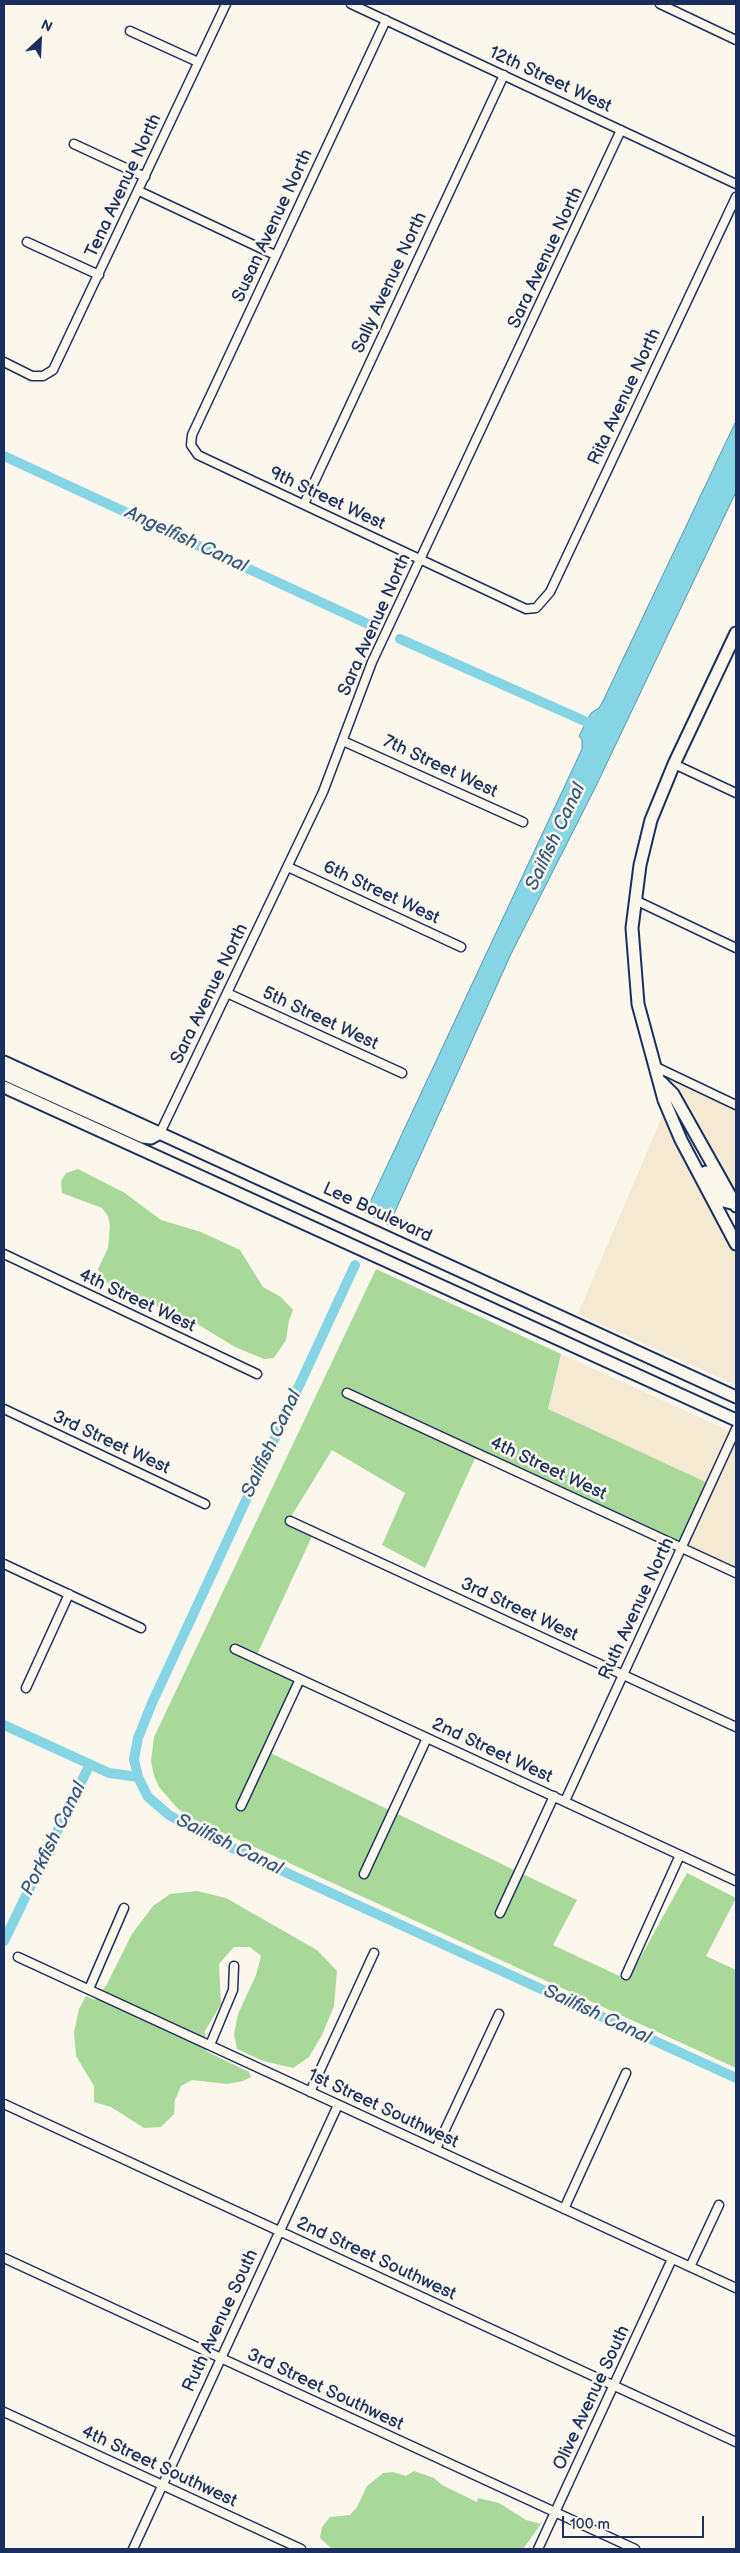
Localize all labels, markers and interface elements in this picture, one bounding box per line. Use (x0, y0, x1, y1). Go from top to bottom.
north arrow (15, 15, 65, 65)
text: N (38, 16, 55, 36)
street label: 12th Street West (485, 42, 615, 118)
street label: Tena Avenue North (81, 111, 167, 261)
street label: Susan Avenue North (228, 146, 318, 306)
street label: Sara Avenue North (504, 184, 588, 332)
street label: Sally Avenue North (348, 209, 432, 357)
street label: Rita Avenue North (584, 325, 666, 469)
street label: 9th Street West (266, 463, 388, 535)
water label: Angelfish Canal (121, 502, 251, 578)
street label: Sara Avenue North (334, 551, 416, 699)
street label: 7th Street West (379, 731, 501, 803)
water label: Sailfish Canal (521, 780, 591, 894)
street label: 6th Street West (319, 857, 443, 929)
street label: Sara Avenue North (167, 920, 253, 1068)
street label: 5th Street West (259, 983, 381, 1055)
street label: Lee Boulevard (319, 1178, 435, 1248)
street label: 4th Street West (75, 1265, 199, 1337)
water label: Sailfish Canal (237, 1387, 307, 1501)
street label: 3rd Street West (49, 1406, 173, 1480)
street label: 4th Street West (486, 1433, 610, 1505)
street label: Ruth Avenue North (595, 1534, 679, 1684)
street label: 3rd Street West (457, 1573, 581, 1647)
street label: 2nd Street West (428, 1714, 556, 1788)
water label: Porkfish Canal (17, 1779, 91, 1899)
water label: Sailfish Canal (172, 1809, 286, 1881)
water label: Sailfish Canal (540, 1980, 654, 2050)
street label: 1st Street Southwest (304, 2065, 462, 2153)
street label: 2nd Street Southwest (293, 2213, 459, 2305)
street label: Ruth Avenue South (178, 2246, 264, 2396)
street label: Olive Avenue South (549, 2322, 635, 2474)
street label: 3rd Street Southwest (243, 2344, 407, 2436)
street label: 4th Street Southwest (78, 2422, 240, 2512)
scale bar (565, 2506, 708, 2538)
text: 100 m (570, 2515, 610, 2534)

